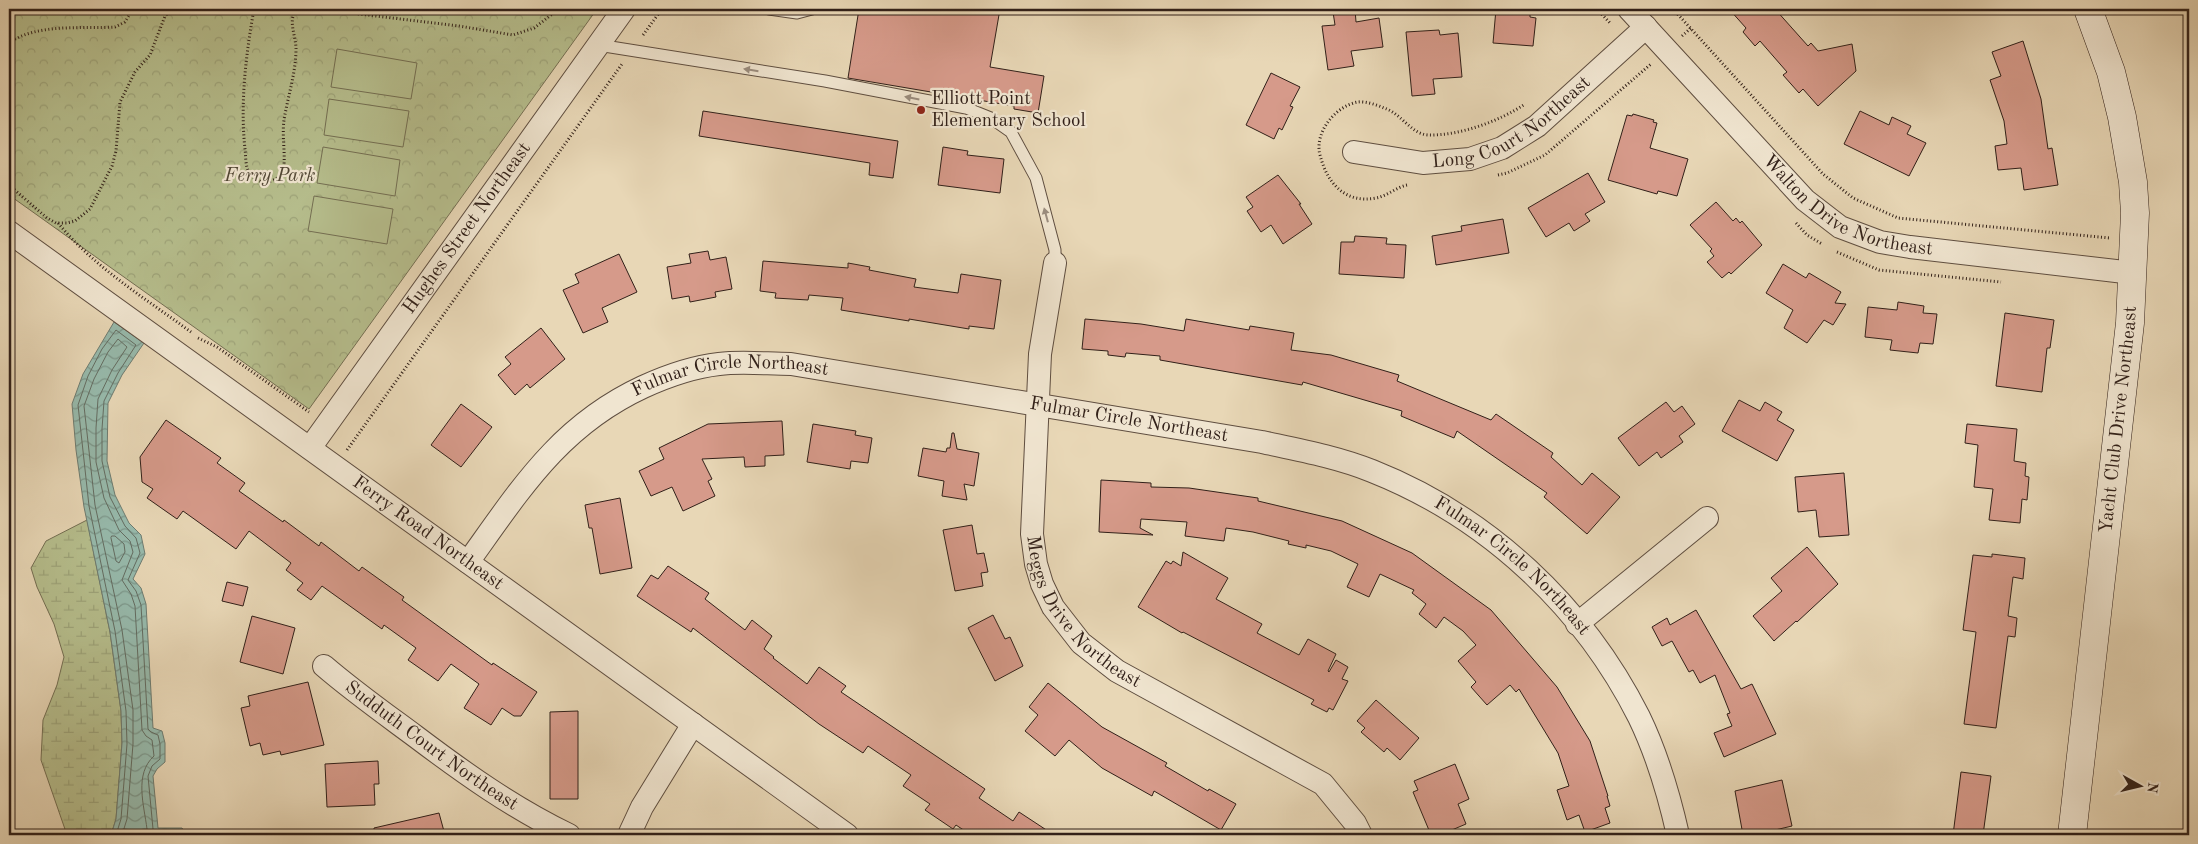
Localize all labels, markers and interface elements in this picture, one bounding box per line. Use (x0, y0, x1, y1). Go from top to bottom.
one-way arrow (743, 66, 759, 74)
street label: Long Court Northeast (1431, 73, 1594, 172)
place label: Elliott Point Elementary School (931, 90, 1086, 131)
one-way arrow (903, 93, 919, 101)
marker: Elliott Point Elementary School (915, 104, 927, 116)
street label: Hughes Street Northeast (400, 139, 535, 318)
street label: Walton Drive Northeast (1759, 151, 1934, 259)
park label: Ferry Park (223, 167, 316, 186)
one-way arrow (1042, 208, 1050, 223)
street label: Yacht Club Drive Northeast (2097, 306, 2140, 534)
street label: Fulmar Circle Northeast (629, 353, 830, 400)
street label: Fulmar Circle Northeast (1028, 394, 1229, 446)
street label: Ferry Road Northeast (349, 473, 507, 594)
street label: Fulmar Circle Northeast (1431, 493, 1593, 639)
street label: Meggs Drive Northeast (1023, 534, 1144, 692)
street label: Sudduth Court Northeast (341, 678, 521, 814)
north arrow (2116, 762, 2166, 812)
text: N (2144, 781, 2160, 794)

